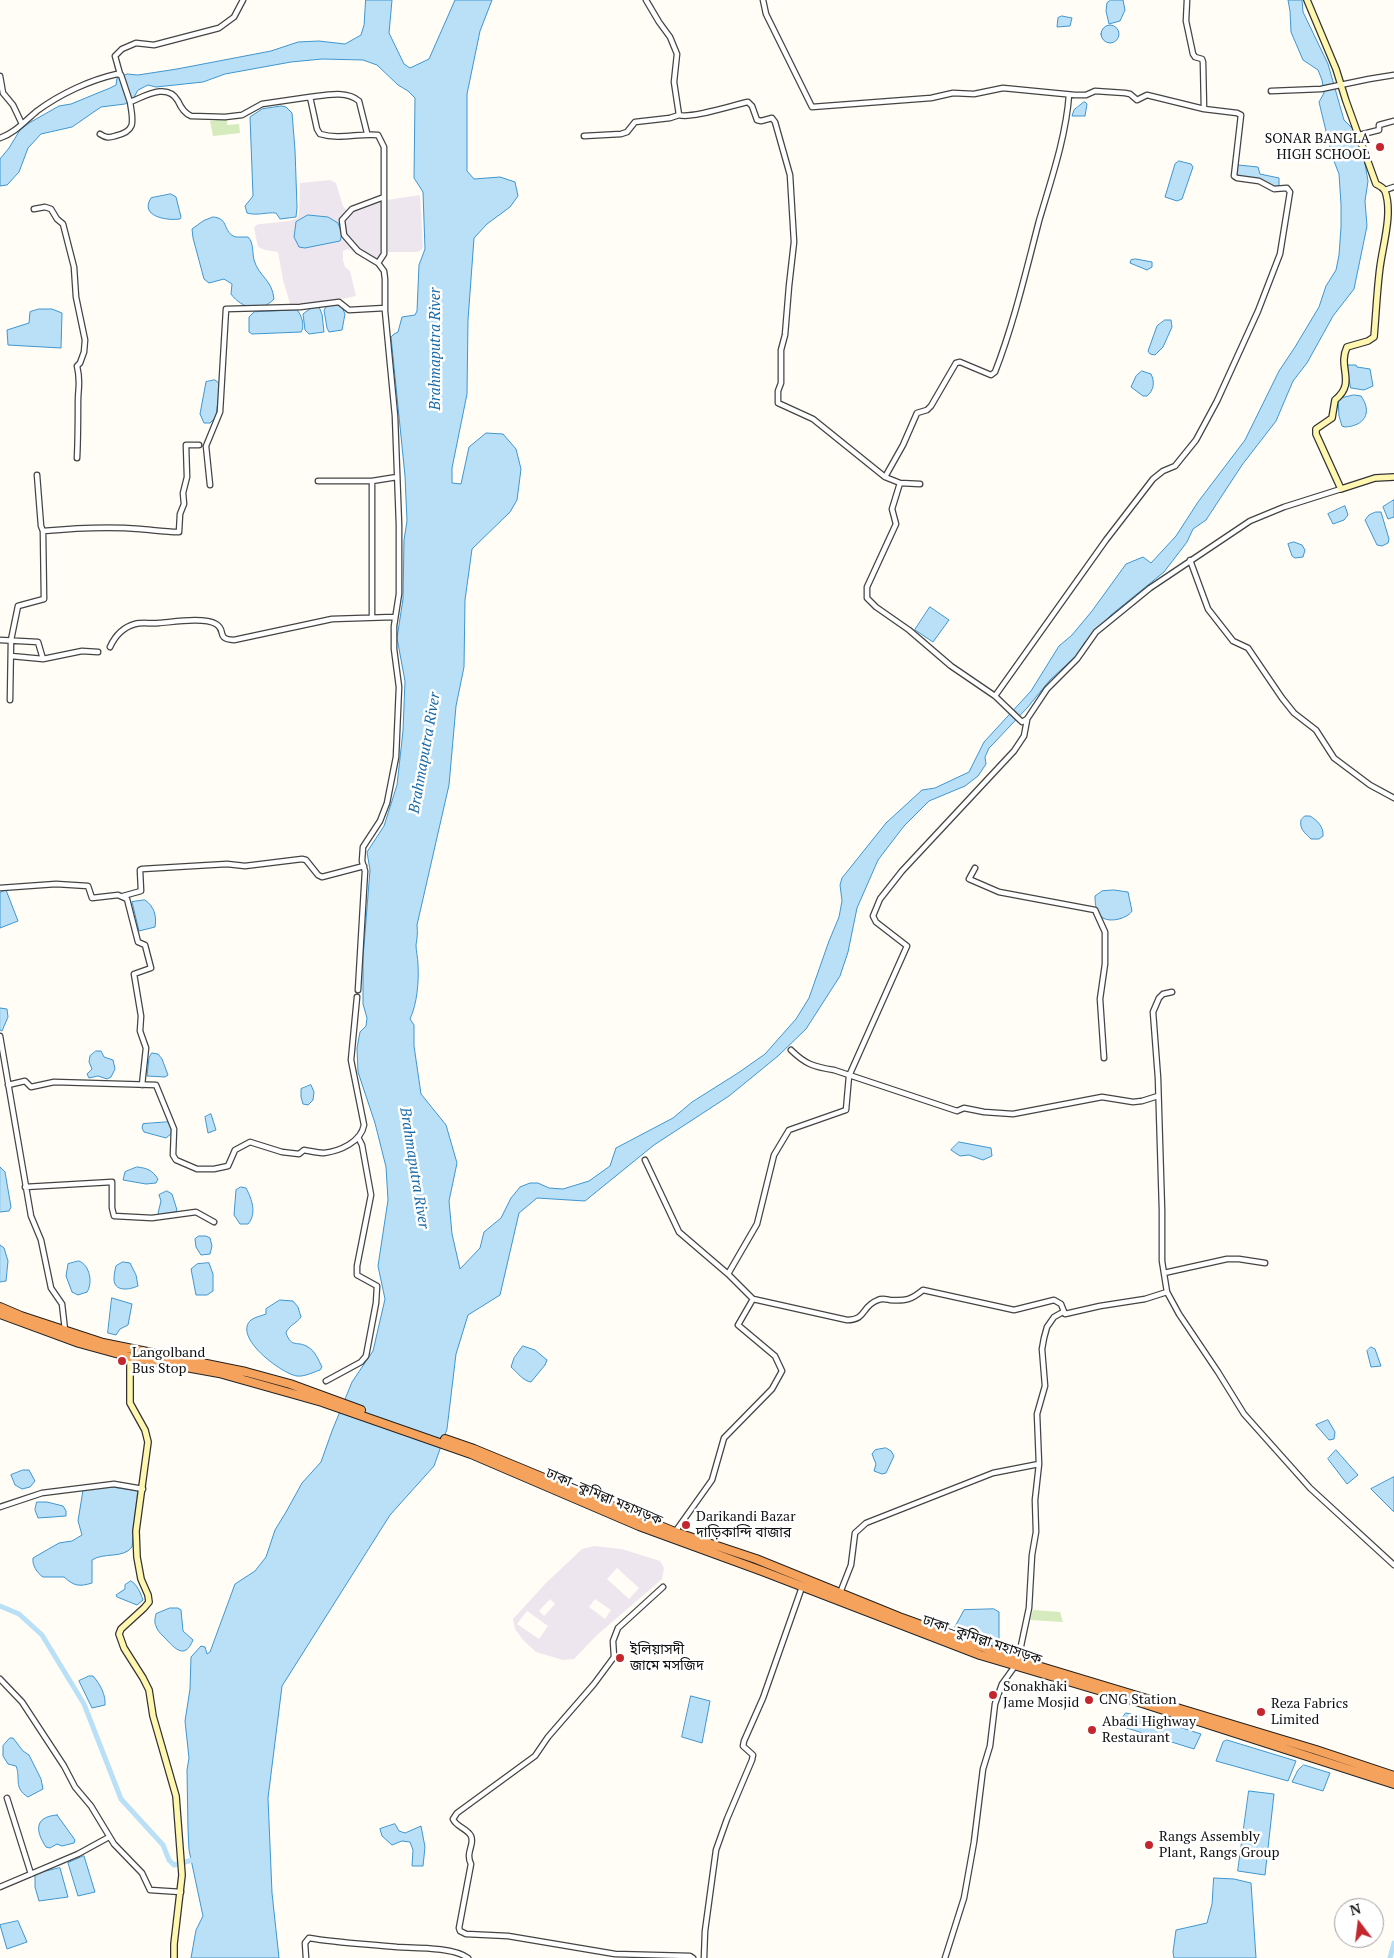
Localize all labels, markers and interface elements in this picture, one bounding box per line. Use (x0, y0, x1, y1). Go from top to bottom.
place label: SONAR BANGLA HIGH SCHOOL (1265, 131, 1370, 164)
marker: SONAR BANGLA HIGH SCHOOL (1374, 141, 1386, 153)
water label: Brahmaputra River (427, 288, 445, 410)
water label: Brahmaputra River (406, 691, 444, 815)
water label: Brahmaputra River (396, 1106, 432, 1230)
place label: Langolband Bus Stop (132, 1345, 205, 1378)
marker: Langolband Bus Stop (116, 1355, 128, 1367)
street label: ঢাকা–কুমিল্লা মহাসড়ক (543, 1465, 665, 1529)
place label: Darikandi Bazar দাড়িকান্দি বাজার (696, 1509, 796, 1541)
marker: Darikandi Bazar দাড়িকান্দি বাজার (680, 1519, 692, 1531)
street label: ঢাকা–কুমিল্লা মহাসড়ক (920, 1612, 1044, 1668)
place label: ইলিয়াসদী জামে মসজিদ (630, 1642, 704, 1674)
marker: ইলিয়াসদী জামে মসজিদ (614, 1652, 626, 1664)
place label: Sonakhaki Jame Mosjid (1003, 1679, 1079, 1711)
marker: Sonakhaki Jame Mosjid (987, 1689, 999, 1701)
place label: CNG Station (1099, 1692, 1177, 1708)
marker: CNG Station (1083, 1694, 1095, 1706)
place label: Reza Fabrics Limited (1271, 1696, 1348, 1728)
marker: Reza Fabrics Limited (1255, 1706, 1267, 1718)
place label: Abadi Highway Restaurant (1102, 1714, 1196, 1746)
marker: Abadi Highway Restaurant (1086, 1724, 1098, 1736)
place label: Rangs Assembly Plant, Rangs Group (1159, 1829, 1279, 1861)
marker: Rangs Assembly Plant, Rangs Group (1143, 1839, 1155, 1851)
north arrow (1334, 1898, 1384, 1948)
text: N (1348, 1898, 1363, 1920)

